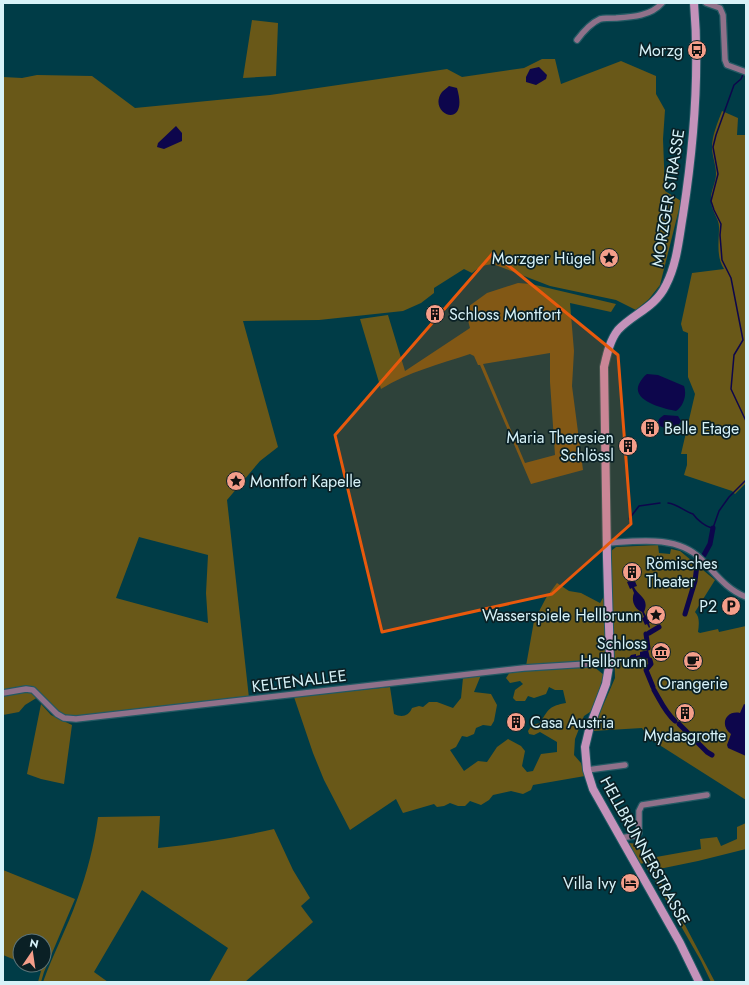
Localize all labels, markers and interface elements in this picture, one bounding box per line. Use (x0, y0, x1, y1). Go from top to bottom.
place label: Morzg (639, 39, 683, 62)
bus stop icon: Morzg (686, 39, 708, 61)
street label: MORZGER STRASSE (646, 127, 690, 269)
place label: Morzger Hügel (492, 247, 595, 270)
place icon: Morzger Hügel (598, 247, 620, 269)
building icon: Schloss Montfort (424, 303, 446, 325)
place label: Schloss Montfort (449, 303, 561, 326)
building icon: Belle Etage (639, 417, 661, 439)
place label: Belle Etage (664, 417, 739, 440)
place label: Maria Theresien Schlössl (506, 426, 614, 467)
building icon: Maria Theresien Schlössl (617, 435, 639, 457)
place icon: Montfort Kapelle (225, 470, 247, 492)
place label: Montfort Kapelle (250, 470, 361, 493)
place label: Römisches Theater (646, 552, 718, 593)
building icon: Römisches Theater (621, 561, 643, 583)
place label: P2 (699, 595, 717, 618)
parking icon: P2 (720, 595, 742, 617)
place label: Wasserspiele Hellbrunn (482, 604, 642, 627)
place icon: Wasserspiele Hellbrunn (645, 604, 667, 626)
place label: Schloss Hellbrunn (580, 632, 647, 673)
museum icon: Schloss Hellbrunn (650, 641, 672, 663)
cafe icon: Orangerie (682, 650, 704, 672)
street label: KELTENALLEE (250, 664, 348, 698)
place label: Orangerie (658, 672, 728, 695)
building icon: Mydasgrotte (674, 702, 696, 724)
building icon: Casa Austria (505, 711, 527, 733)
place label: Casa Austria (530, 711, 614, 734)
place label: Mydasgrotte (644, 724, 726, 747)
street label: HELLBRUNNERSTRASSE (594, 772, 696, 930)
place label: Villa Ivy (563, 872, 617, 895)
hotel icon: Villa Ivy (619, 872, 641, 894)
north arrow (12, 933, 52, 973)
text: N (28, 934, 40, 952)

